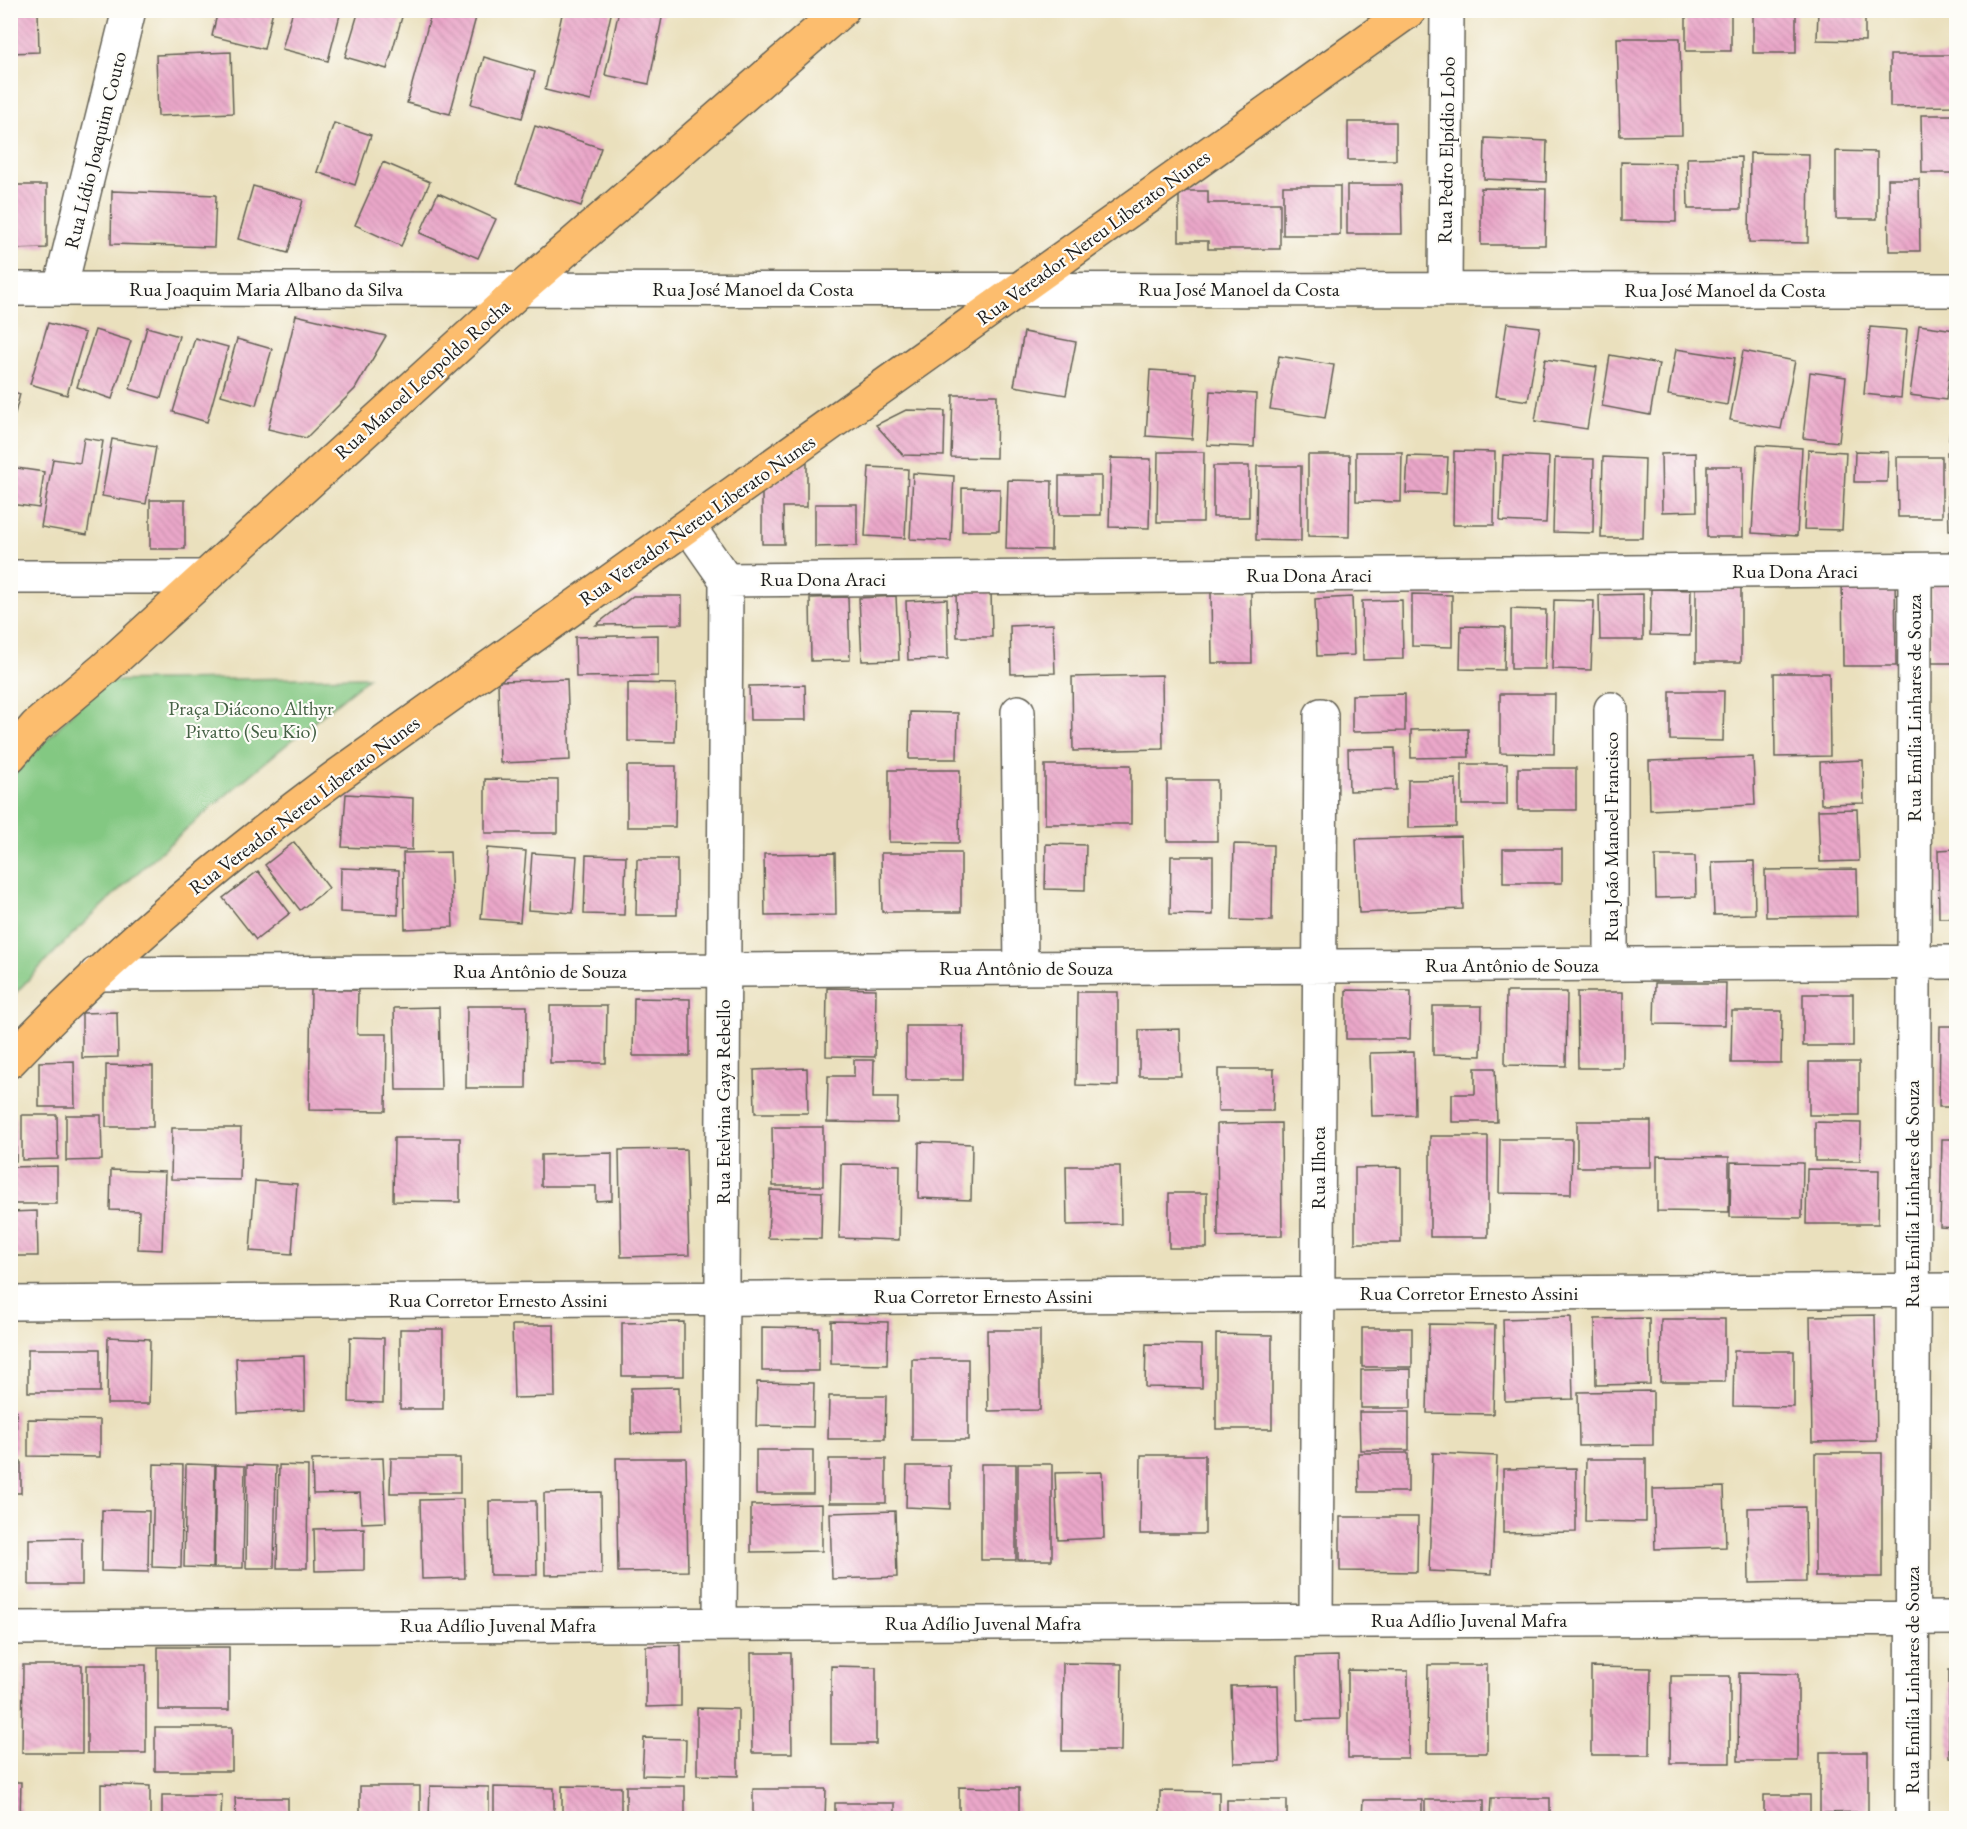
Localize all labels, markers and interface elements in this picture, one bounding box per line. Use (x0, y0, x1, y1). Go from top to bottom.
street label: Rua Lídio Joaquim Couto (58, 48, 132, 252)
street label: Rua Pedro Elpídio Lobo (1431, 56, 1461, 244)
street label: Rua Vereador Nereu Liberato Nunes (971, 143, 1215, 331)
street label: Rua Joaquim Maria Albano da Silva (129, 276, 403, 302)
street label: Rua José Manoel da Costa (652, 276, 854, 302)
street label: Rua José Manoel da Costa (1138, 276, 1340, 302)
street label: Rua José Manoel da Costa (1624, 277, 1826, 303)
street label: Rua Manoel Leopoldo Rocha (329, 293, 515, 465)
street label: Rua Vereador Nereu Liberato Nunes (574, 428, 820, 612)
street label: Rua Dona Araci (1732, 558, 1858, 584)
street label: Rua Dona Araci (1246, 562, 1372, 588)
street label: Rua Dona Araci (760, 566, 886, 592)
street label: Rua Emília Linhares de Souza (1901, 594, 1927, 822)
park label: Praça Diácono Althyr Pivatto (Seu Kio) (168, 695, 334, 744)
street label: Rua Vereador Nereu Liberato Nunes (183, 710, 425, 900)
street label: Rua João Manoel Francisco (1598, 732, 1624, 942)
street label: Rua Antônio de Souza (1425, 952, 1599, 978)
street label: Rua Antônio de Souza (939, 955, 1113, 981)
street label: Rua Antônio de Souza (453, 958, 627, 984)
street label: Rua Etelvina Gaya Rebello (710, 999, 736, 1205)
street label: Rua Emília Linhares de Souza (1899, 1080, 1925, 1308)
street label: Rua Ilhota (1305, 1127, 1331, 1209)
street label: Rua Corretor Ernesto Assini (1360, 1280, 1579, 1306)
street label: Rua Corretor Ernesto Assini (874, 1283, 1093, 1309)
street label: Rua Corretor Ernesto Assini (389, 1287, 608, 1313)
street label: Rua Emília Linhares de Souza (1899, 1566, 1925, 1794)
street label: Rua Adílio Juvenal Mafra (1371, 1607, 1567, 1633)
street label: Rua Adílio Juvenal Mafra (885, 1610, 1081, 1636)
street label: Rua Adílio Juvenal Mafra (400, 1612, 596, 1638)

